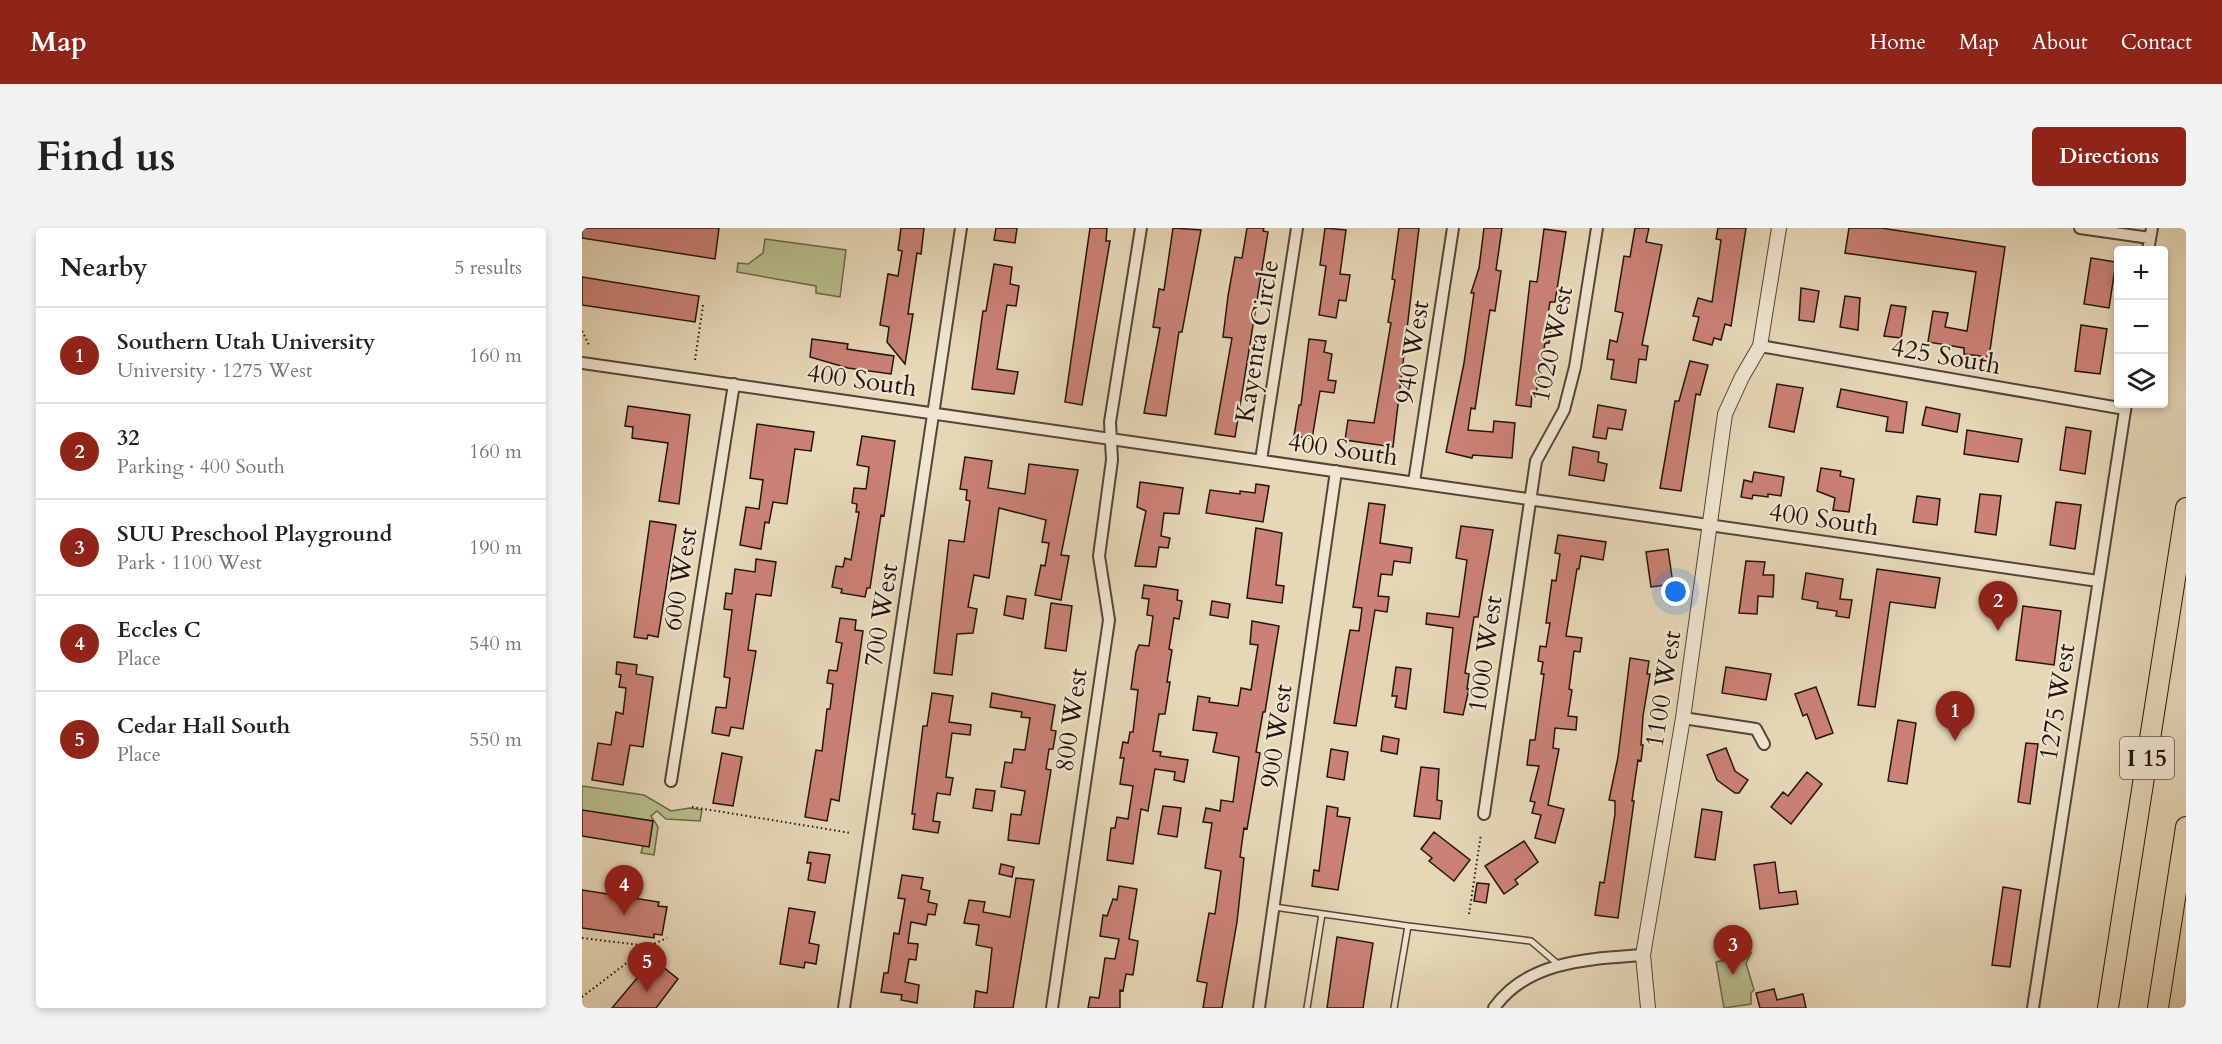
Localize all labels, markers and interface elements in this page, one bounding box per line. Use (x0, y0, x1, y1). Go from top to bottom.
text: Map (30, 23, 87, 61)
text: Home (1870, 28, 1926, 57)
text: Map (1959, 28, 1999, 57)
text: About (2032, 28, 2088, 57)
text: Contact (2121, 28, 2192, 57)
button: Directions (2032, 127, 2186, 186)
text: Find us (36, 128, 176, 185)
map controls (2114, 246, 2168, 408)
button: + (2114, 246, 2168, 300)
text: Nearby (60, 250, 148, 285)
text: 5 results (454, 254, 522, 281)
street label: Kayenta Circle (1227, 257, 1287, 425)
street label: 1020 West (1523, 283, 1581, 405)
street label: 940 West (1387, 298, 1437, 406)
button: − (2114, 300, 2168, 354)
text: Southern Utah University (117, 327, 375, 357)
street label: 425 South (1888, 329, 2004, 383)
text: 1 (74, 342, 85, 369)
text: 160 m (469, 342, 522, 369)
button: layers (2114, 354, 2168, 408)
street label: 400 South (805, 355, 919, 405)
text: University · 1275 West (117, 357, 312, 384)
text: 32 (117, 423, 140, 453)
street label: 400 South (1286, 424, 1400, 474)
text: 2 (74, 438, 85, 465)
text: 160 m (469, 438, 522, 465)
text: Parking · 400 South (117, 453, 285, 480)
street label: 400 South (1767, 494, 1881, 544)
text: SUU Preschool Playground (117, 519, 392, 549)
street label: 600 West (655, 525, 705, 633)
text: 3 (74, 534, 85, 561)
text: 190 m (469, 534, 522, 561)
text: Park · 1100 West (117, 549, 262, 576)
street label: 700 West (856, 561, 906, 669)
your location (1661, 577, 1690, 606)
pin: 2 (1978, 582, 2018, 631)
street label: 1000 West (1459, 593, 1511, 715)
text: Eccles C (117, 615, 201, 645)
street label: 1100 West (1637, 628, 1689, 750)
text: 4 (74, 630, 85, 657)
text: 540 m (469, 630, 522, 657)
street label: 1275 West (2031, 641, 2083, 763)
text: Place (117, 645, 161, 672)
street label: 800 West (1046, 666, 1096, 774)
street label: 900 West (1251, 682, 1301, 790)
pin: 1 (1936, 692, 1974, 741)
text: Cedar Hall South (117, 711, 290, 741)
text: 5 (74, 726, 85, 753)
text: 550 m (469, 726, 522, 753)
road number: I 15 (2120, 737, 2174, 779)
text: Place (117, 741, 161, 768)
pin: 4 (604, 866, 644, 915)
pin: 3 (1714, 926, 1752, 975)
pin: 5 (628, 942, 666, 992)

